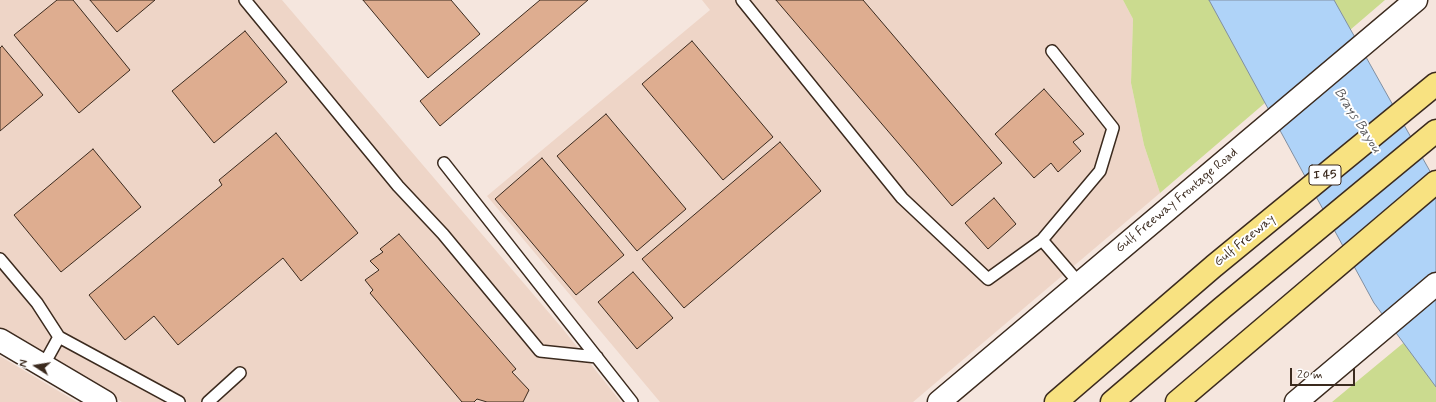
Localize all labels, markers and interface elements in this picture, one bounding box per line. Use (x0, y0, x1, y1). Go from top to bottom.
water label: Brays Bayou (1330, 85, 1384, 157)
street label: Gulf Freeway Frontage Road (1113, 145, 1241, 257)
road number: I 45 (1309, 165, 1341, 185)
street label: Gulf Freeway (1211, 212, 1279, 270)
north arrow (16, 346, 56, 386)
text: N (17, 358, 32, 369)
scale bar (1292, 360, 1357, 386)
text: 20 m (1297, 367, 1323, 383)

